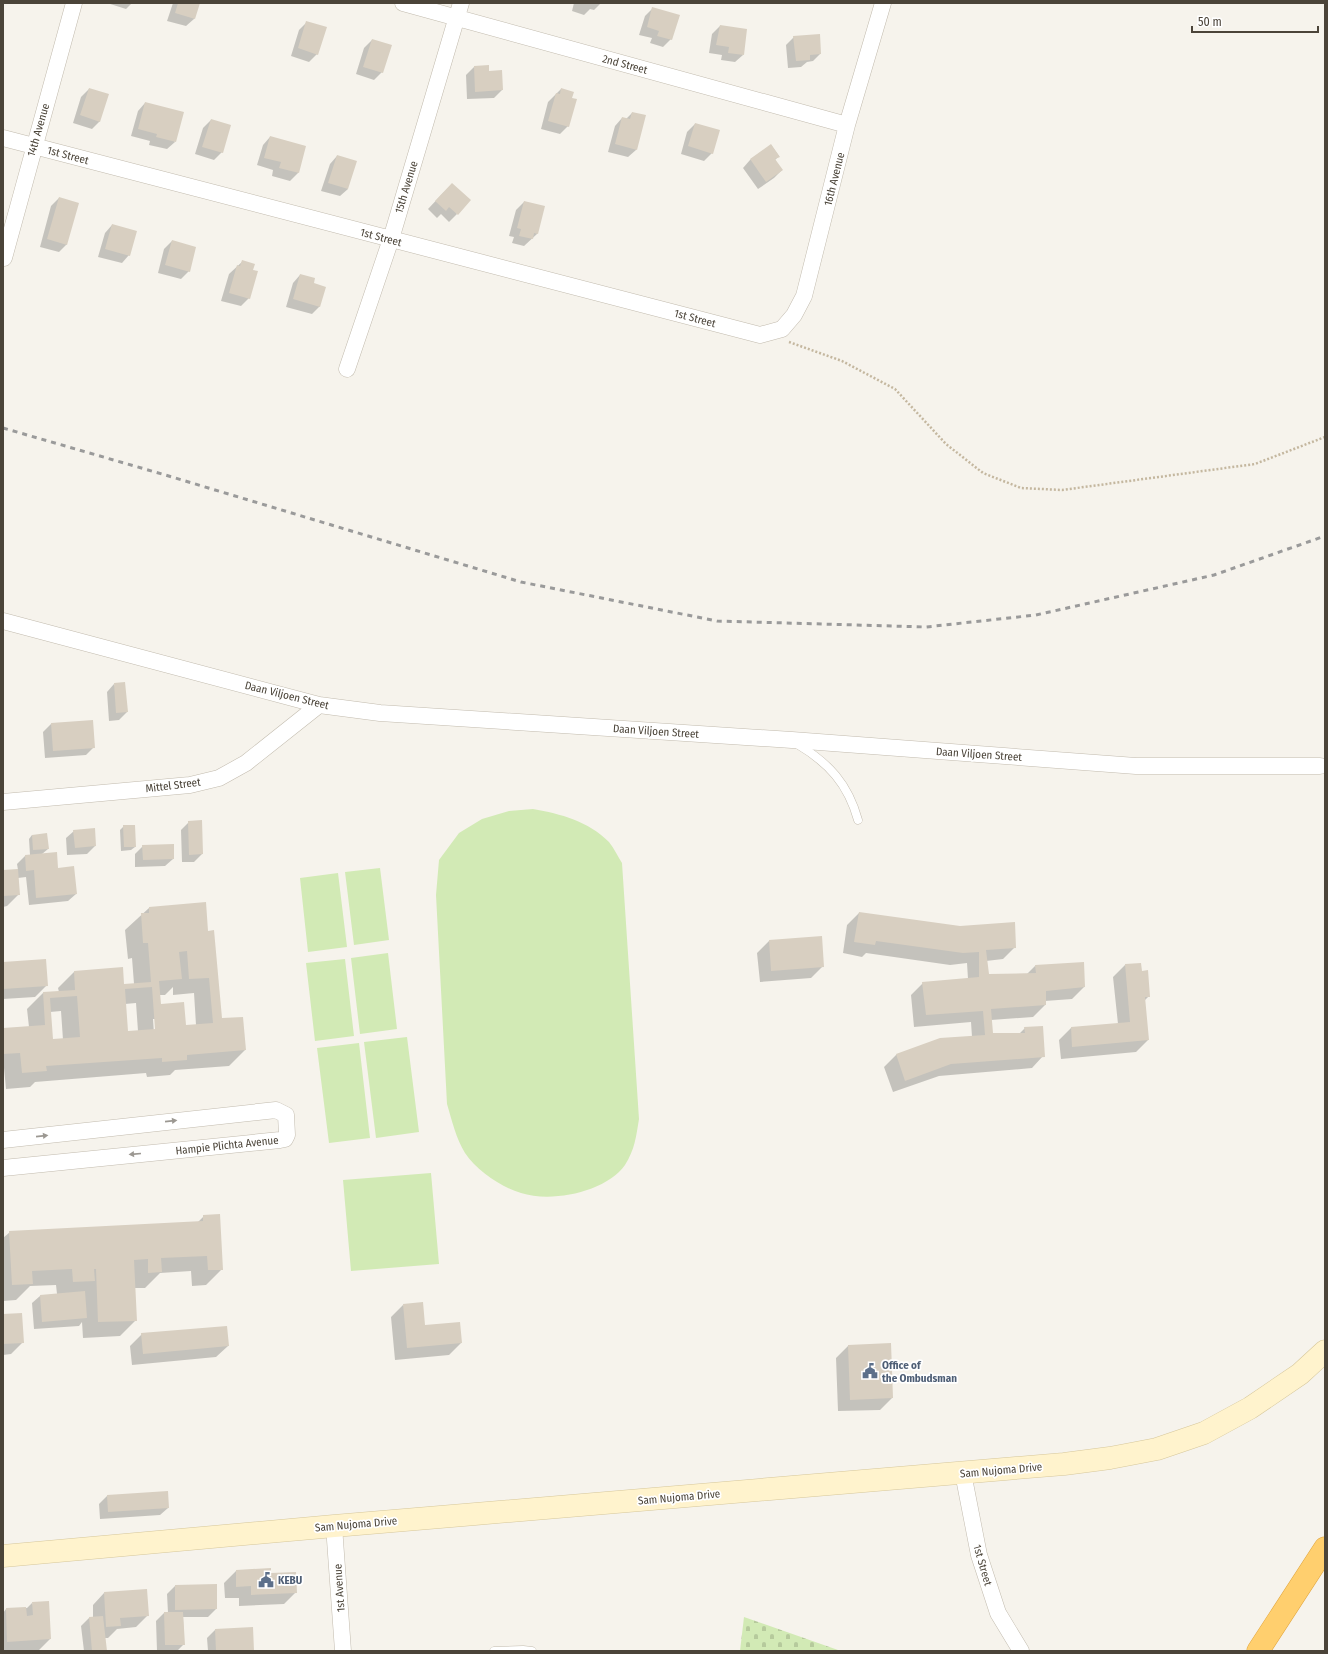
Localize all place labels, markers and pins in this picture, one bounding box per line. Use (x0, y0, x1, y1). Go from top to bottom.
place label: Office of the Ombudsman (882, 1359, 957, 1385)
public building icon: Office of the Ombudsman (861, 1362, 879, 1380)
public building icon: KEBU (257, 1571, 275, 1589)
place label: KEBU (278, 1574, 302, 1587)

